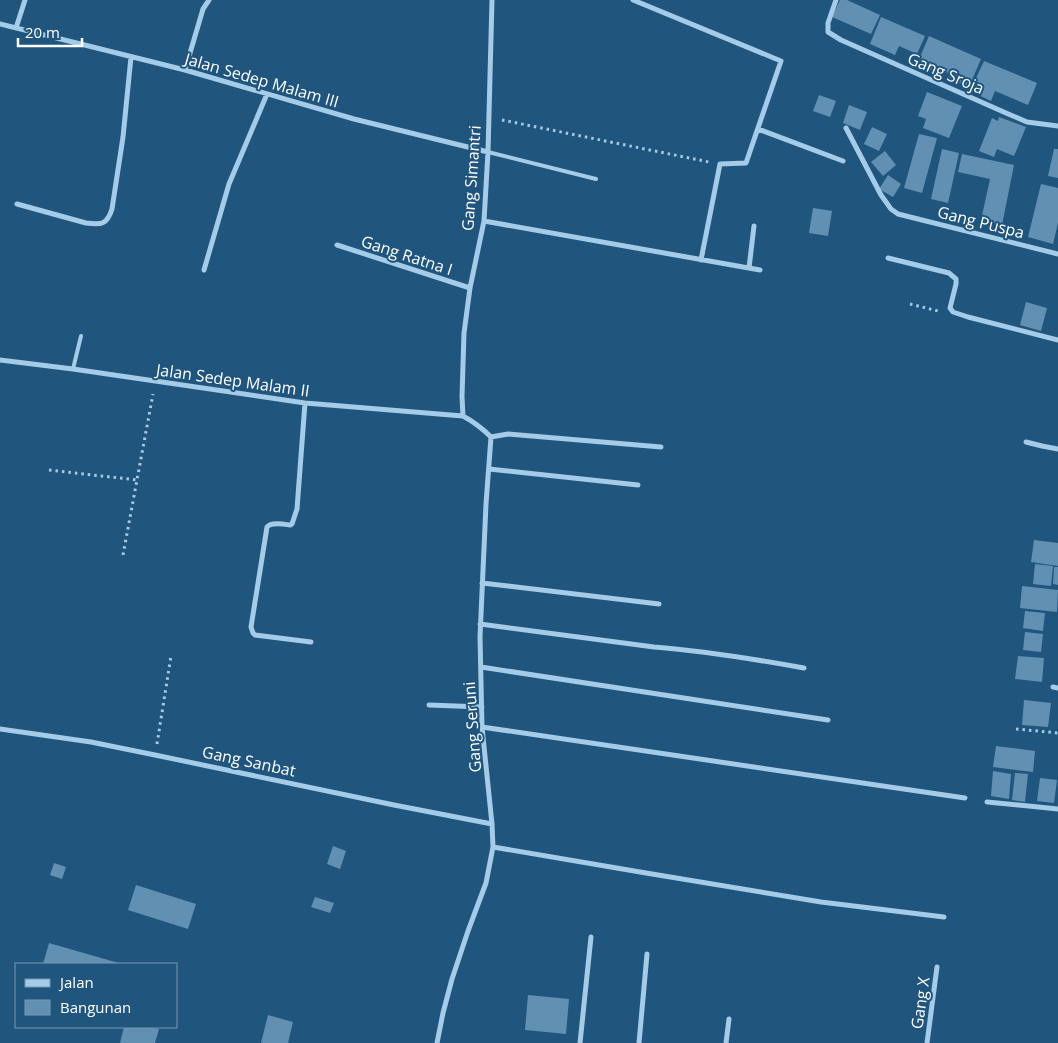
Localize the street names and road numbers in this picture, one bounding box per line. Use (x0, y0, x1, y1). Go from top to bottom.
street label: Jalan Sedep Malam III (181, 47, 342, 113)
street label: Gang Sroja (904, 47, 988, 99)
street label: Gang Simantri (456, 124, 486, 232)
street label: Gang Puspa (935, 201, 1027, 243)
street label: Gang Ratna I (358, 230, 456, 280)
street label: Jalan Sedep Malam II (153, 358, 311, 402)
street label: Gang Seruni (458, 681, 486, 773)
street label: Gang Sanbat (200, 740, 298, 782)
street label: Gang X (905, 975, 935, 1030)

